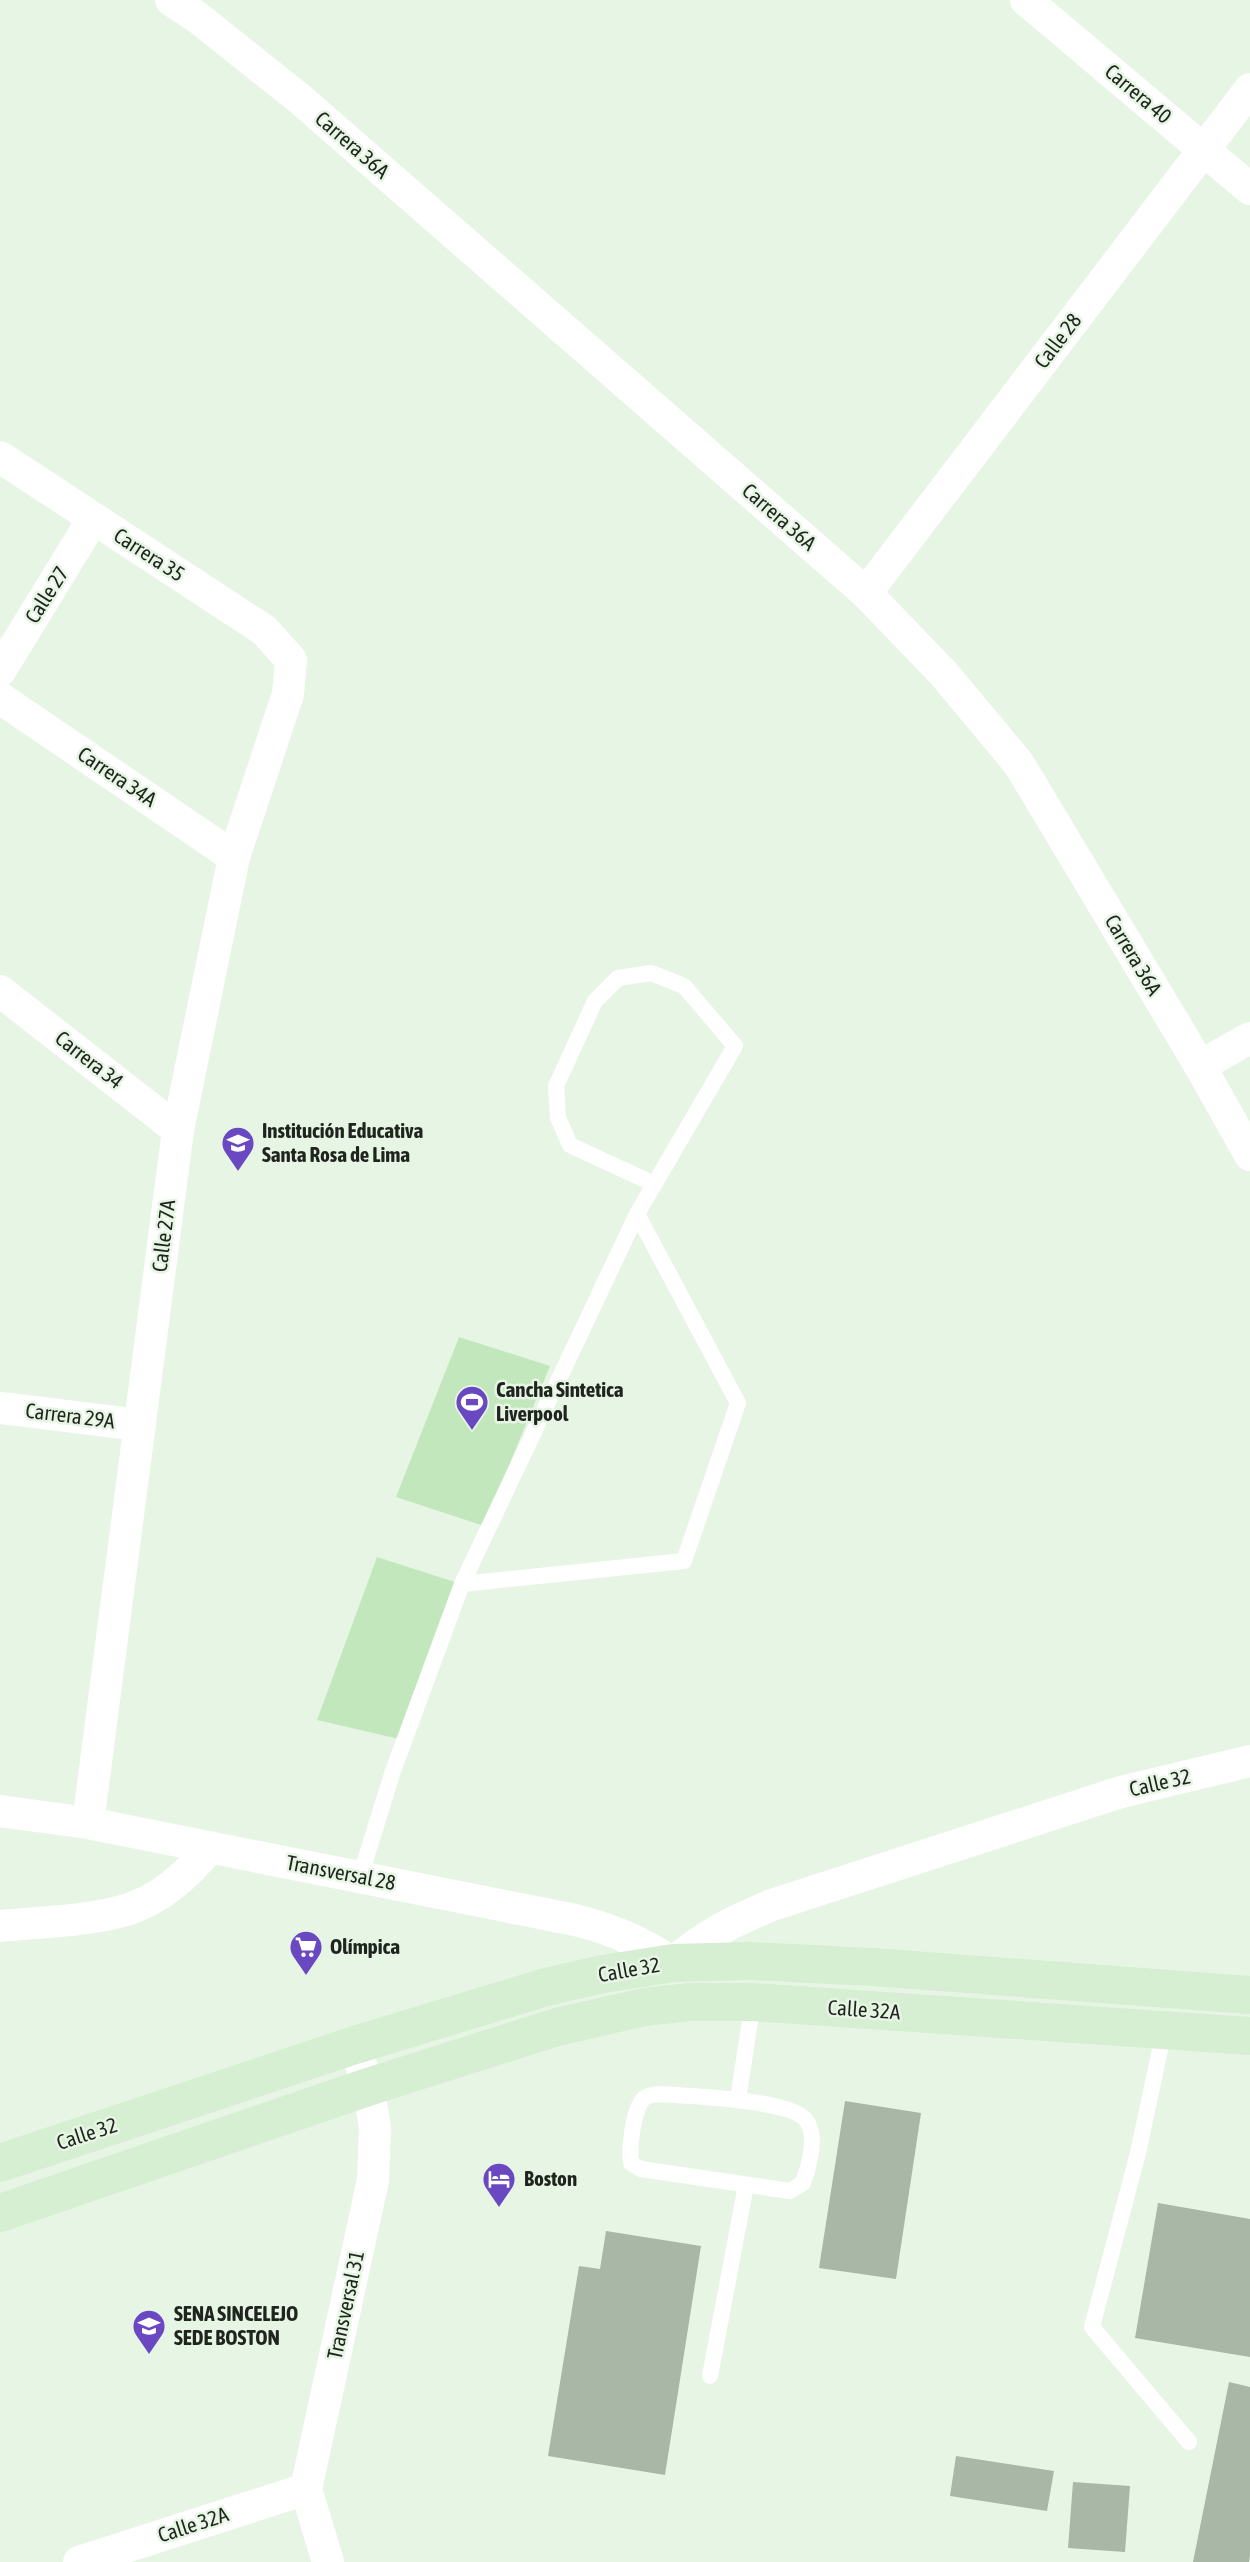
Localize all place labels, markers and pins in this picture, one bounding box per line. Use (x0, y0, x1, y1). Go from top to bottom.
place label: Institución Educativa Santa Rosa de Lima (262, 1118, 423, 1166)
school or university icon: Institución Educativa Santa Rosa de Lima (219, 1124, 257, 1173)
place label: Cancha Sintetica Liverpool (496, 1377, 624, 1425)
sports icon: Cancha Sintetica Liverpool (453, 1383, 491, 1432)
supermarket icon: Olímpica (287, 1928, 325, 1977)
place label: Olímpica (330, 1934, 400, 1958)
hotel icon: Boston (480, 2160, 518, 2209)
place label: Boston (524, 2166, 577, 2190)
place label: SENA SINCELEJO SEDE BOSTON (174, 2301, 298, 2349)
school or university icon: SENA SINCELEJO SEDE BOSTON (130, 2307, 168, 2356)

